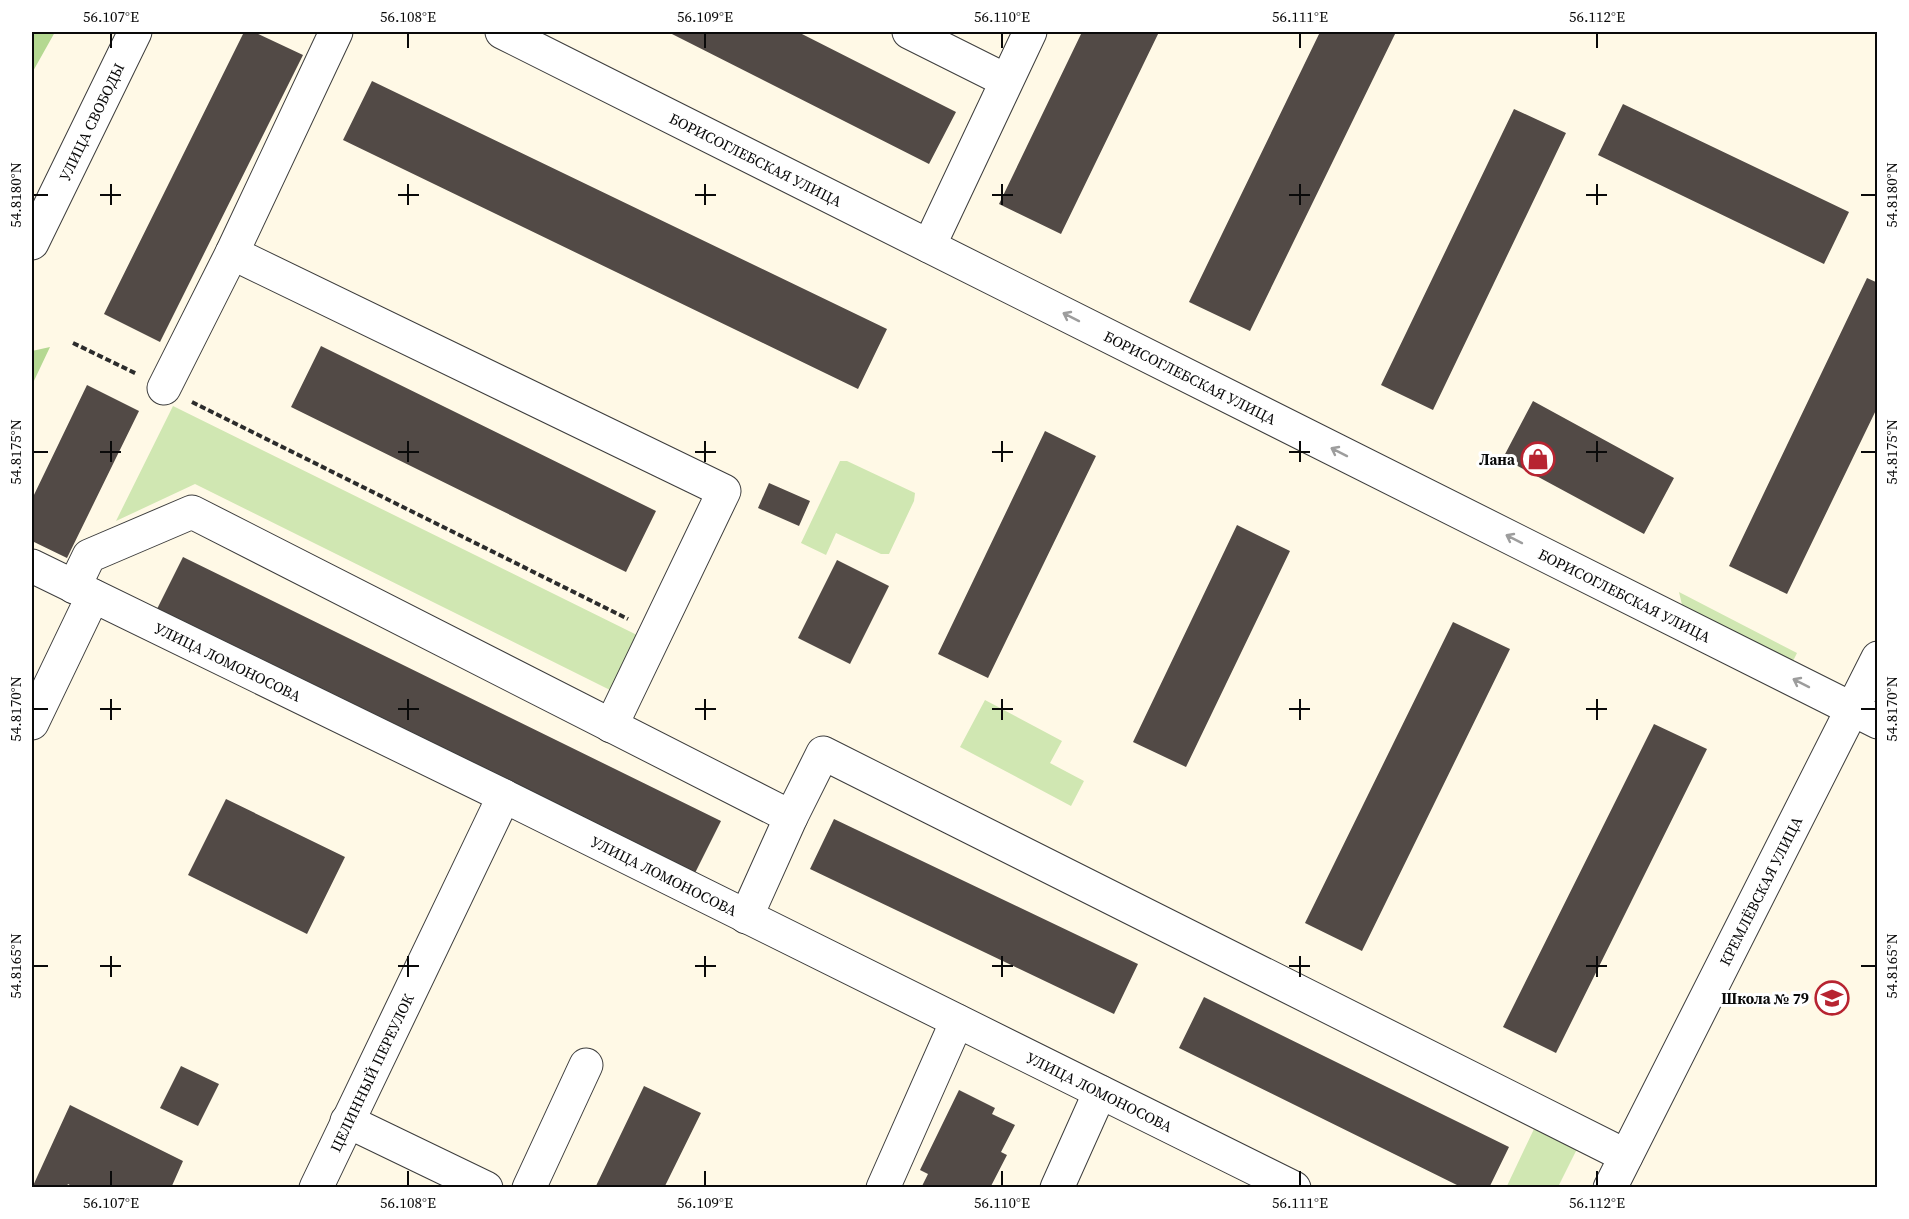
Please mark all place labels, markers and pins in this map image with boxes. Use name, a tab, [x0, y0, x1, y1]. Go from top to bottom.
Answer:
shop icon: Лана	[1520, 441, 1556, 477]
place label: Лана	[1479, 449, 1516, 470]
school or university icon: Школа № 79	[1814, 980, 1850, 1016]
place label: Школа № 79	[1721, 988, 1809, 1009]

